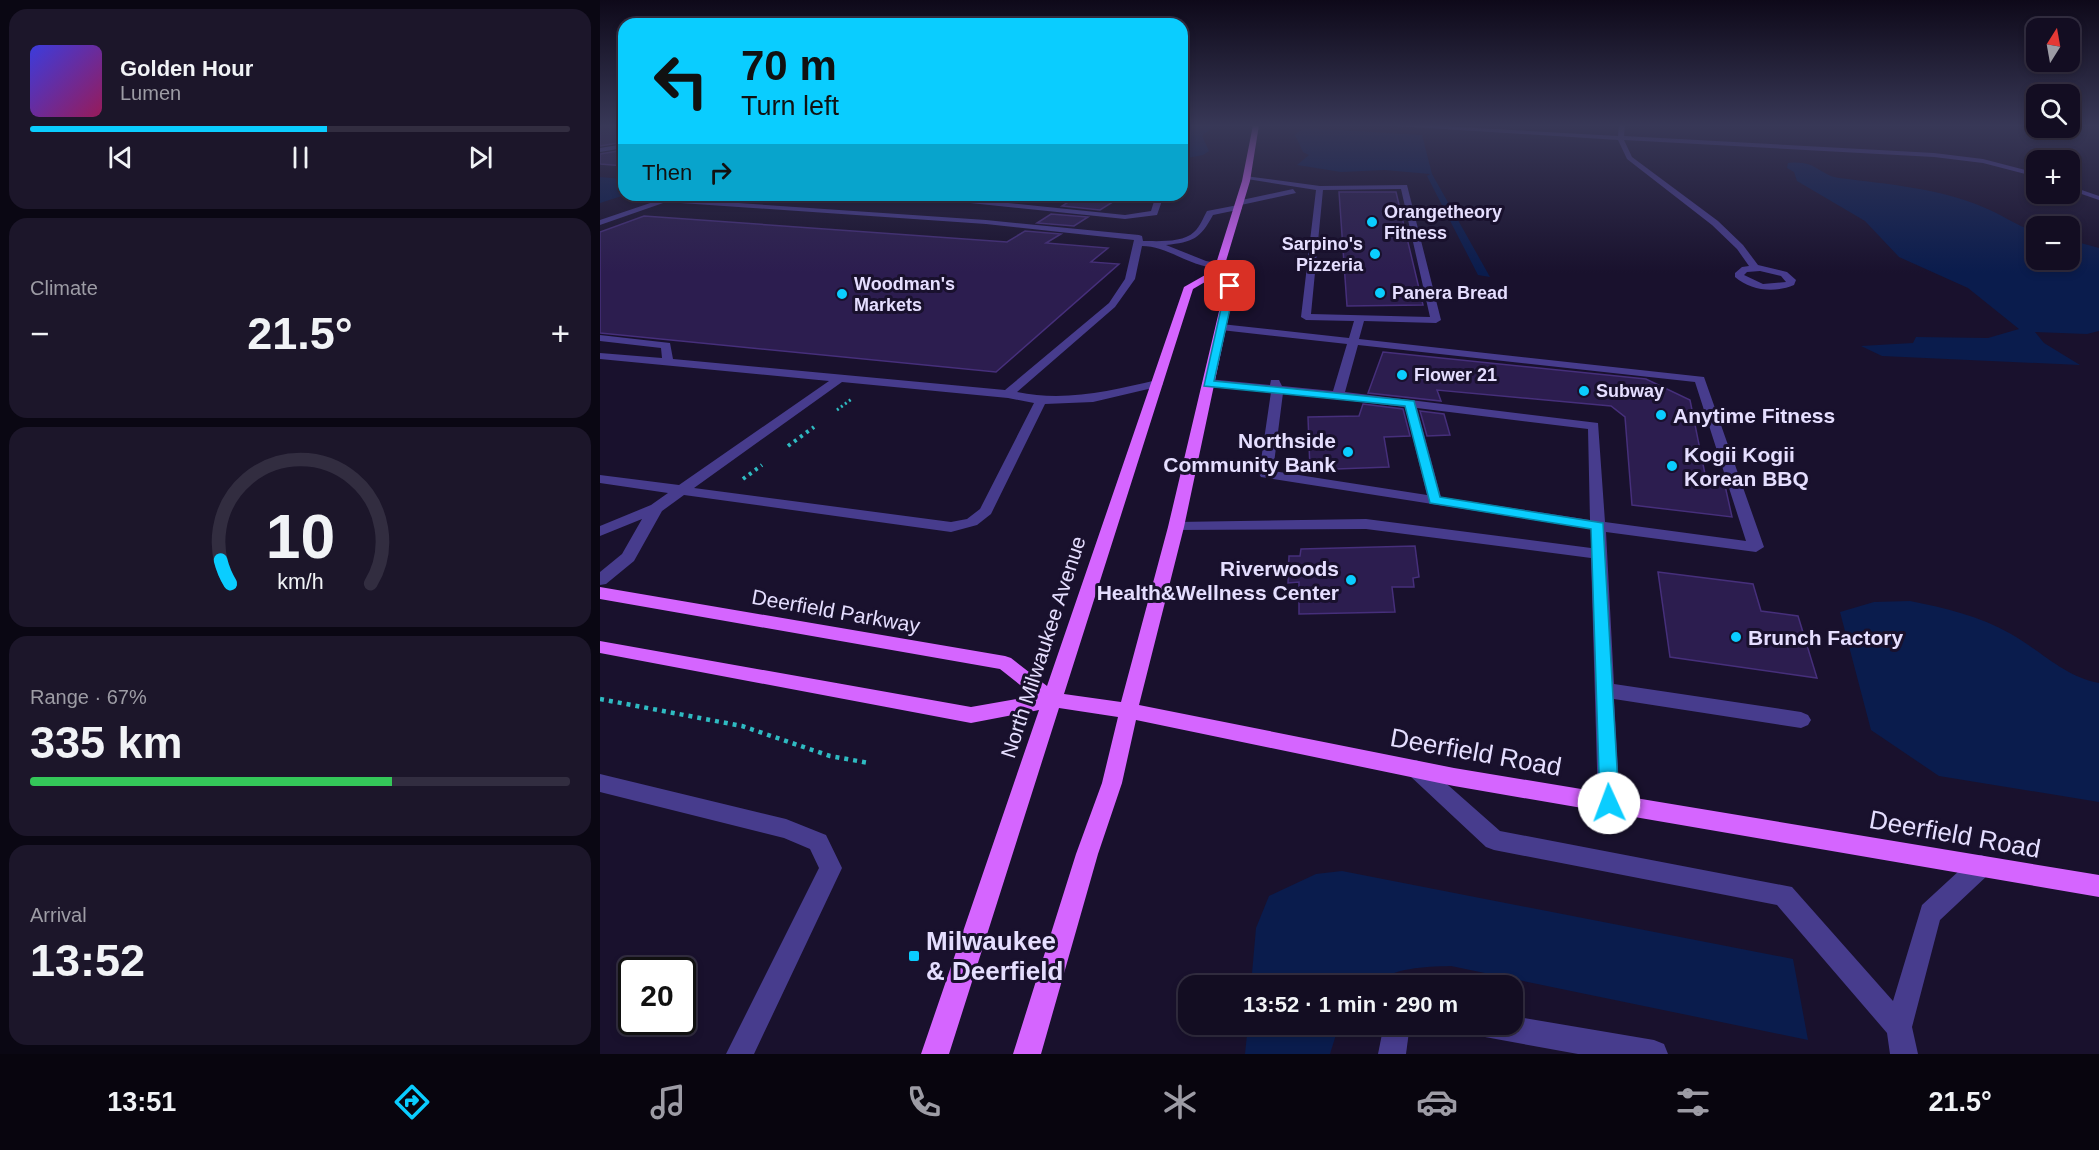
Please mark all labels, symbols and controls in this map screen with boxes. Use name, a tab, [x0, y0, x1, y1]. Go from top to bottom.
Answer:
north arrow	[2026, 18, 2080, 72]
map controls	[2026, 18, 2080, 270]
icon: left	[642, 42, 720, 120]
text: 70 m	[741, 42, 837, 89]
text: Golden Hour	[120, 56, 253, 81]
text: Lumen	[120, 82, 181, 104]
button: search	[2026, 84, 2080, 138]
text: Turn left	[741, 91, 839, 121]
icon: previous	[104, 141, 137, 174]
icon: pause	[284, 141, 317, 174]
icon: next	[464, 141, 497, 174]
button: +	[2026, 150, 2080, 204]
icon: right	[704, 156, 737, 189]
text: Then	[642, 160, 692, 185]
place label: Orangetheory Fitness	[1384, 202, 1502, 243]
marker: Orangetheory Fitness	[1365, 215, 1379, 229]
button: −	[2026, 216, 2080, 270]
place label: Sarpino's Pizzeria	[1282, 234, 1364, 275]
marker: Sarpino's Pizzeria	[1368, 247, 1382, 261]
pin	[1204, 260, 1255, 311]
icon: arrive	[1213, 269, 1246, 302]
place label: Woodman's Markets	[854, 274, 955, 315]
text: Climate	[30, 277, 98, 299]
place label: Panera Bread	[1392, 283, 1508, 303]
marker: Panera Bread	[1373, 286, 1387, 300]
marker: Woodman's Markets	[835, 287, 849, 301]
text: 21.5°	[247, 308, 353, 359]
text: −	[30, 315, 49, 352]
text: +	[551, 315, 570, 352]
place label: Flower 21	[1414, 365, 1497, 385]
marker: Flower 21	[1395, 368, 1409, 382]
place label: Subway	[1596, 381, 1664, 401]
marker: Subway	[1577, 384, 1591, 398]
place label: Anytime Fitness	[1673, 404, 1835, 427]
marker: Anytime Fitness	[1654, 408, 1668, 422]
place label: Northside Community Bank	[1163, 429, 1336, 476]
place label: Kogii Kogii Korean BBQ	[1684, 443, 1809, 490]
marker: Northside Community Bank	[1341, 445, 1355, 459]
marker: Kogii Kogii Korean BBQ	[1665, 459, 1679, 473]
text: 10	[265, 502, 335, 571]
street label: North Milwaukee Avenue	[996, 533, 1090, 761]
place label: Riverwoods Health&Wellness Center	[1097, 557, 1339, 604]
text: km/h	[277, 570, 323, 594]
marker: Riverwoods Health&Wellness Center	[1344, 573, 1358, 587]
street label: Deerfield Parkway	[750, 585, 922, 637]
place label: Brunch Factory	[1748, 626, 1904, 649]
marker: Brunch Factory	[1729, 630, 1743, 644]
text: Range · 67%	[30, 686, 147, 708]
text: 335 km	[30, 717, 183, 768]
street label: Deerfield Road	[1388, 722, 1564, 782]
position arrow	[1577, 771, 1641, 835]
street label: Deerfield Road	[1867, 804, 2043, 864]
text: Arrival	[30, 904, 87, 926]
place label: Milwaukee & Deerfield	[926, 926, 1063, 986]
text: 13:52	[30, 935, 145, 986]
marker: Milwaukee & Deerfield	[907, 949, 921, 963]
speed limit sign: 20	[618, 957, 696, 1035]
text: 13:52 · 1 min · 290 m	[1243, 992, 1458, 1017]
icon: directions	[391, 1081, 433, 1123]
icon: music	[647, 1081, 689, 1123]
icon: phone	[903, 1081, 945, 1123]
icon: climate	[1159, 1081, 1201, 1123]
icon: car	[1416, 1081, 1458, 1123]
icon: filters	[1672, 1081, 1714, 1123]
text: 13:51	[107, 1087, 176, 1117]
text: 21.5°	[1928, 1087, 1992, 1117]

